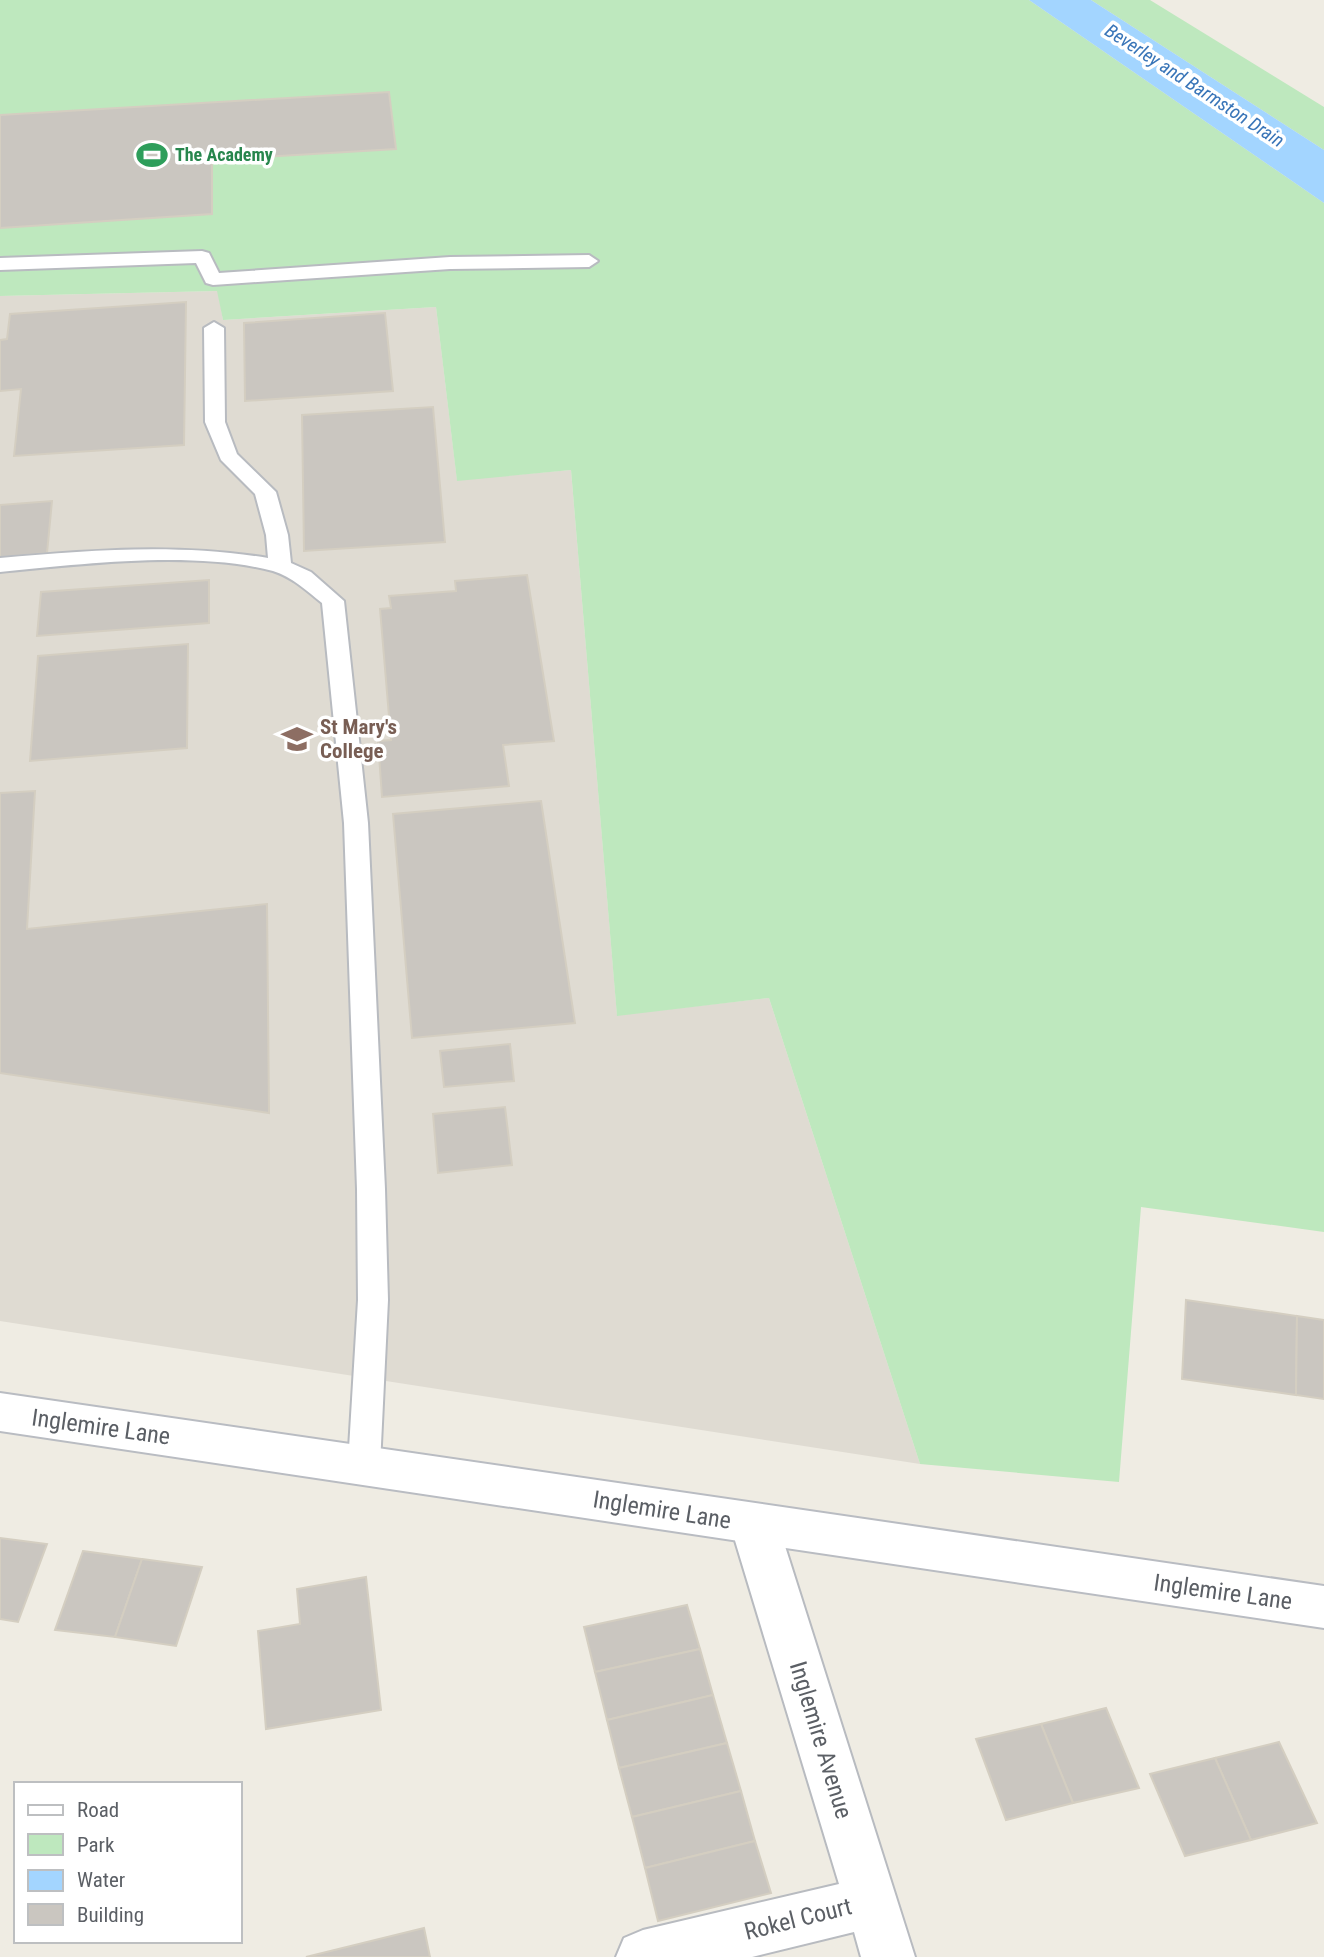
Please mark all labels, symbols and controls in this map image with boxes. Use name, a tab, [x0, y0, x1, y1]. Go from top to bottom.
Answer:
water label: Beverley and Barmston Drain	[1101, 19, 1289, 152]
sports icon: The Academy	[135, 138, 169, 172]
place label: The Academy	[175, 144, 273, 165]
place label: St Mary's College	[320, 715, 397, 763]
school or university icon: St Mary's College	[280, 722, 314, 756]
street label: Inglemire Lane	[30, 1403, 172, 1451]
street label: Inglemire Lane	[591, 1485, 733, 1535]
street label: Inglemire Lane	[1152, 1568, 1294, 1616]
street label: Inglemire Avenue	[784, 1658, 858, 1822]
legend	[14, 1782, 242, 1943]
text: Road	[77, 1798, 119, 1822]
text: Park	[77, 1833, 115, 1857]
text: Water	[77, 1868, 125, 1892]
street label: Rokel Court	[741, 1892, 855, 1946]
text: Building	[77, 1903, 144, 1927]

